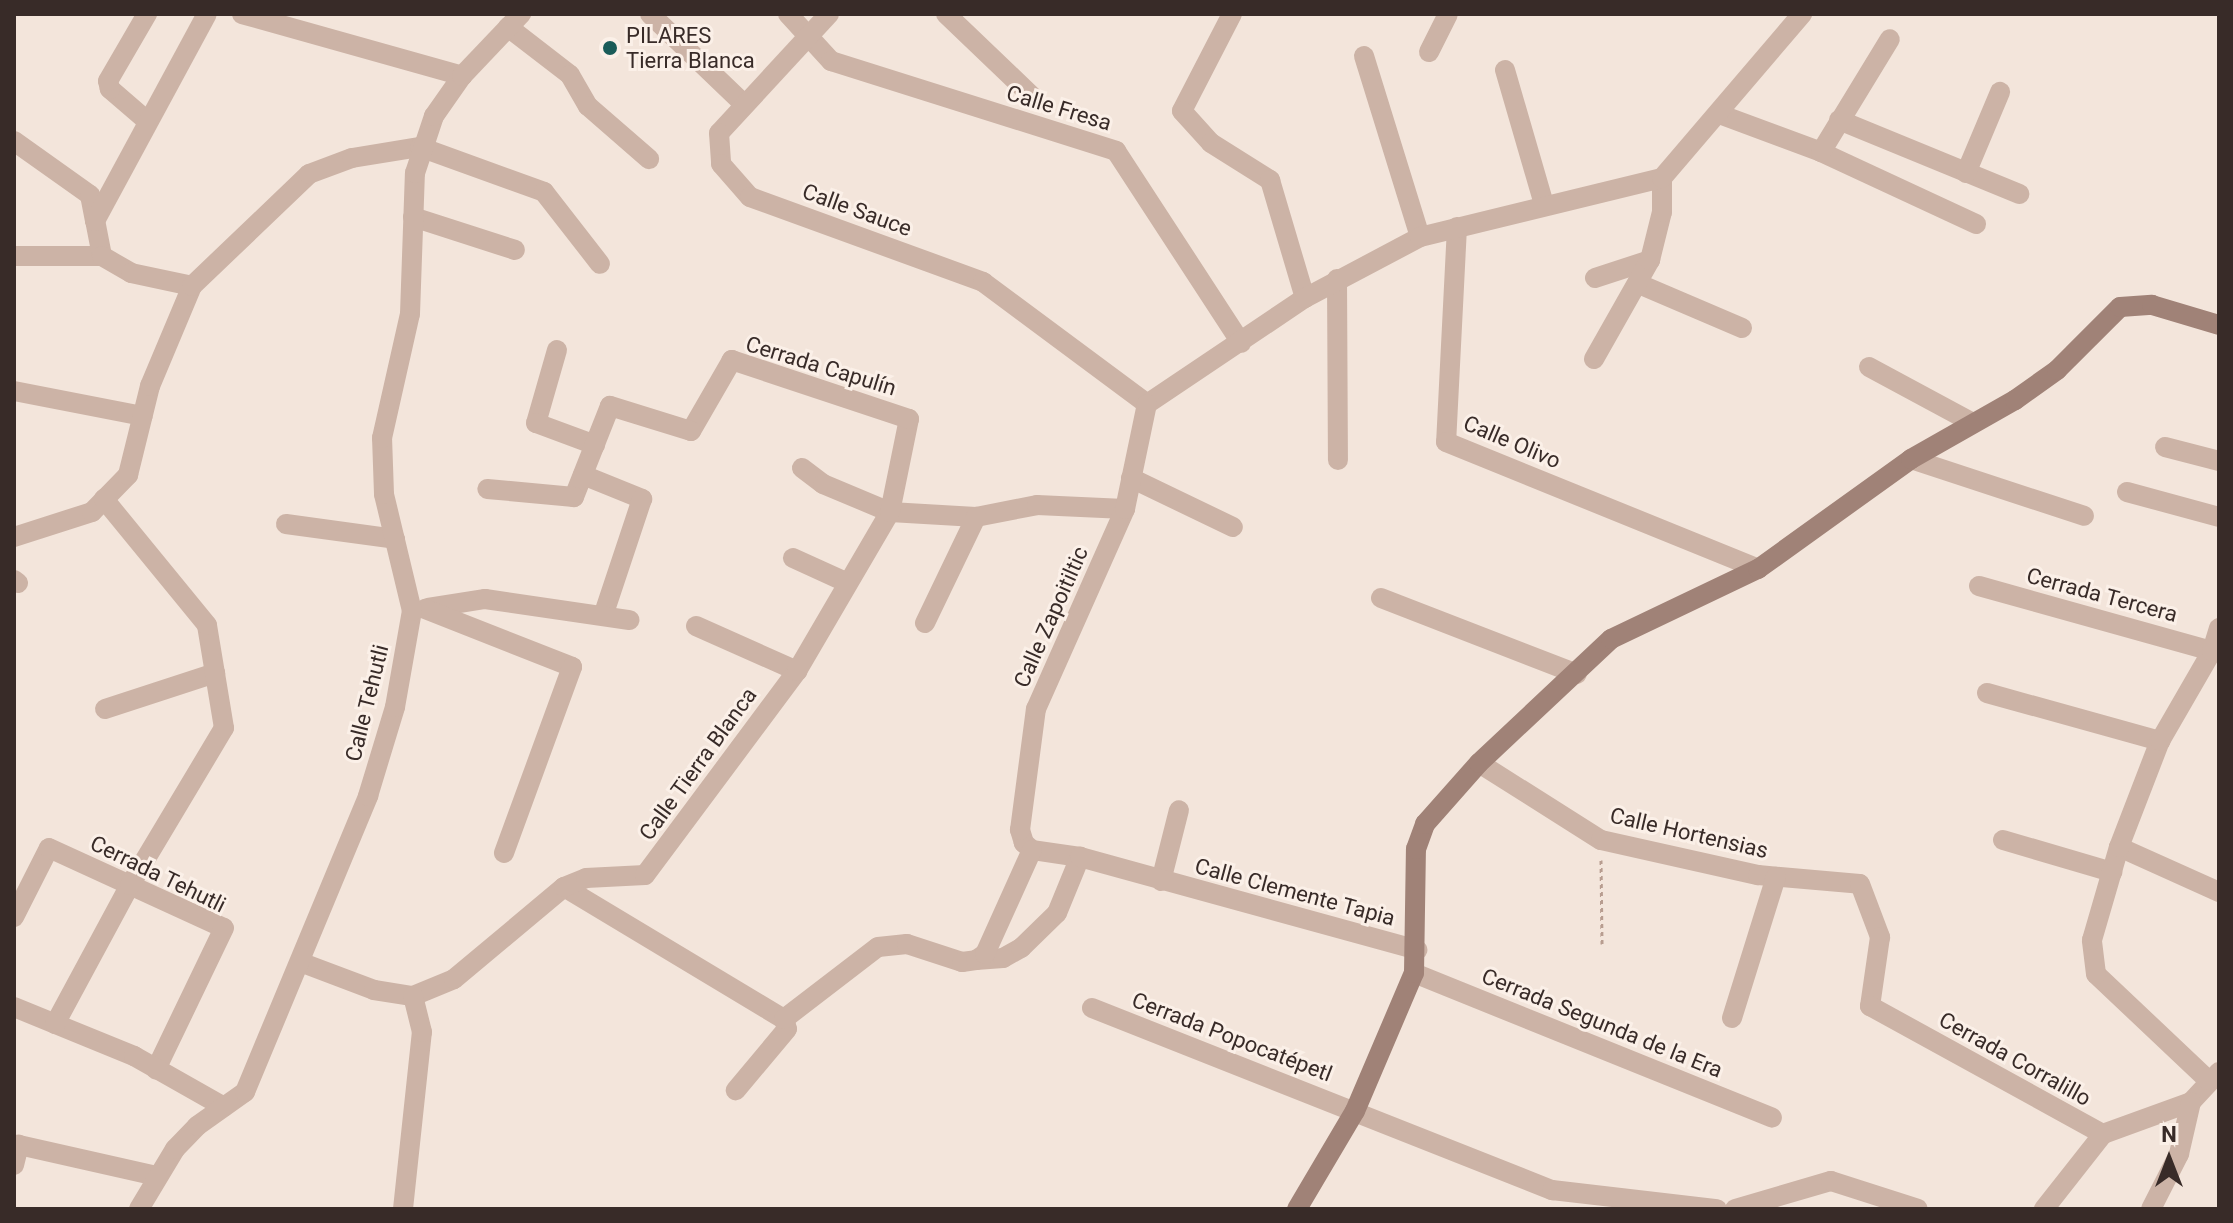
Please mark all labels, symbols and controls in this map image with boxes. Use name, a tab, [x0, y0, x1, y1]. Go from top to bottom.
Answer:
place label: PILARES Tierra Blanca	[626, 22, 755, 74]
marker: PILARES Tierra Blanca	[601, 39, 619, 57]
street label: Calle Fresa	[1003, 80, 1115, 136]
street label: Calle Sauce	[799, 178, 915, 242]
street label: Cerrada Capulín	[743, 331, 899, 401]
street label: Calle Olivo	[1459, 410, 1565, 474]
street label: Calle Zapoitiltic	[1008, 542, 1094, 692]
street label: Cerrada Tercera	[2024, 562, 2180, 628]
street label: Calle Tehutli	[340, 642, 394, 764]
street label: Calle Tierra Blanca	[634, 682, 762, 846]
street label: Calle Hortensias	[1607, 802, 1771, 864]
street label: Cerrada Tehutli	[86, 830, 230, 918]
street label: Calle Clemente Tapia	[1192, 853, 1398, 931]
street label: Cerrada Segunda de la Era	[1478, 963, 1726, 1083]
street label: Cerrada Popocatépetl	[1128, 987, 1336, 1087]
street label: Cerrada Corralillo	[1934, 1006, 2096, 1112]
north arrow	[2129, 1119, 2209, 1199]
text: N	[2161, 1122, 2177, 1147]

